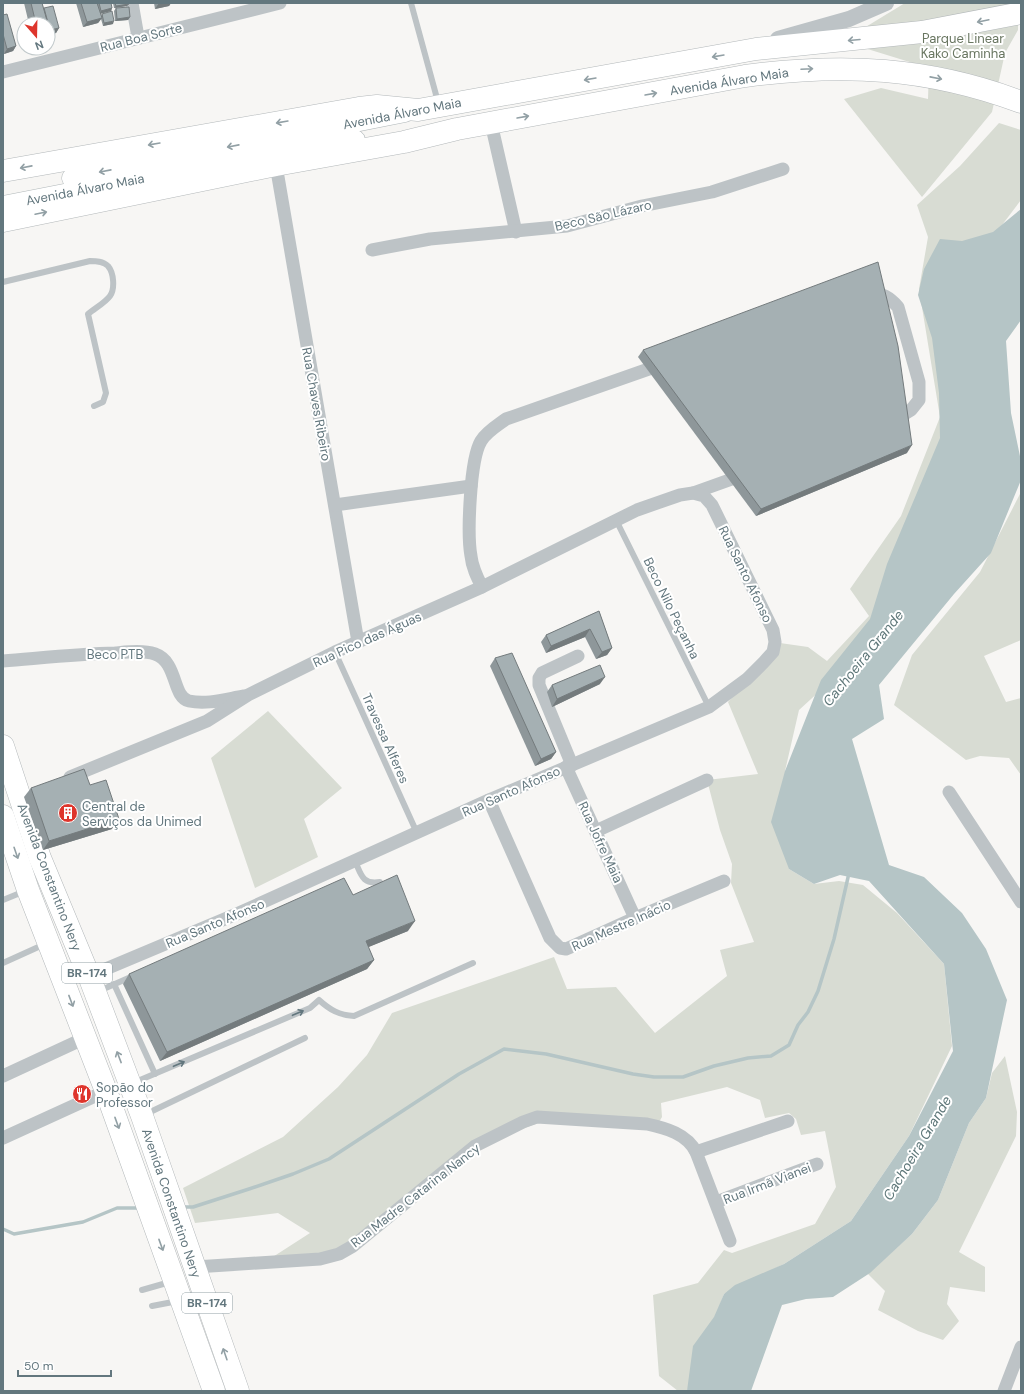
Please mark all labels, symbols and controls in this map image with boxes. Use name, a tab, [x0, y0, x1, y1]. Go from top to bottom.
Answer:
north arrow	[16, 16, 56, 56]
one-way arrow	[977, 17, 990, 25]
street label: Rua Boa Sorte	[98, 19, 184, 56]
park label: Parque Linear Kako Caminha	[921, 30, 1005, 62]
one-way arrow	[848, 36, 861, 44]
text: N	[33, 37, 46, 53]
one-way arrow	[712, 52, 725, 60]
street label: Avenida Álvaro Maia	[668, 63, 790, 99]
one-way arrow	[800, 66, 813, 73]
one-way arrow	[929, 74, 942, 82]
one-way arrow	[584, 75, 597, 83]
one-way arrow	[644, 89, 657, 97]
street label: Avenida Álvaro Maia	[341, 93, 463, 133]
one-way arrow	[516, 113, 529, 121]
one-way arrow	[276, 118, 289, 126]
one-way arrow	[148, 140, 161, 148]
one-way arrow	[227, 142, 240, 150]
one-way arrow	[20, 163, 33, 171]
one-way arrow	[99, 167, 112, 175]
street label: Avenida Álvaro Maia	[24, 169, 146, 209]
street label: Beco São Lázaro	[553, 196, 653, 235]
one-way arrow	[34, 208, 47, 216]
street label: Rua Chaves Ribeiro	[298, 346, 335, 462]
street label: Rua Santo Afonso	[715, 523, 777, 626]
street label: Beco Nilo Peçanha	[640, 555, 704, 662]
water label: Cachoeira Grande	[819, 606, 907, 710]
street label: Rua Pico das Águas	[310, 607, 424, 671]
street label: Beco PTB	[87, 646, 143, 663]
street label: Travessa Alferes	[358, 690, 413, 786]
street label: Rua Santo Afonso	[459, 762, 563, 821]
place label: Central de Serviços da Unimed	[82, 798, 202, 830]
street label: Rua Jofre Maia	[574, 799, 627, 886]
street label: Avenida Constantino Nery	[14, 801, 86, 953]
building icon: Central de Serviços da Unimed	[57, 802, 79, 824]
one-way arrow	[12, 847, 20, 859]
street label: Rua Santo Afonso	[163, 895, 267, 952]
street label: Rua Mestre Inácio	[569, 896, 674, 955]
road number: BR-174	[62, 963, 112, 983]
one-way arrow	[67, 995, 75, 1007]
one-way arrow	[292, 1009, 304, 1016]
one-way arrow	[115, 1052, 123, 1064]
one-way arrow	[172, 1060, 184, 1067]
place label: Sopão do Professor	[96, 1079, 154, 1111]
restaurant icon: Sopão do Professor	[71, 1083, 93, 1105]
water label: Cachoeira Grande	[879, 1092, 955, 1204]
one-way arrow	[114, 1116, 121, 1129]
street label: Avenida Constantino Nery	[138, 1126, 205, 1280]
street label: Rua Madre Catarina Nancy	[347, 1140, 483, 1251]
street label: Rua Irmã Vianei	[721, 1159, 813, 1208]
one-way arrow	[157, 1239, 165, 1251]
road number: BR-174	[182, 1293, 232, 1313]
one-way arrow	[221, 1349, 229, 1361]
scale bar	[18, 1352, 111, 1378]
text: 50 m	[24, 1358, 53, 1374]

